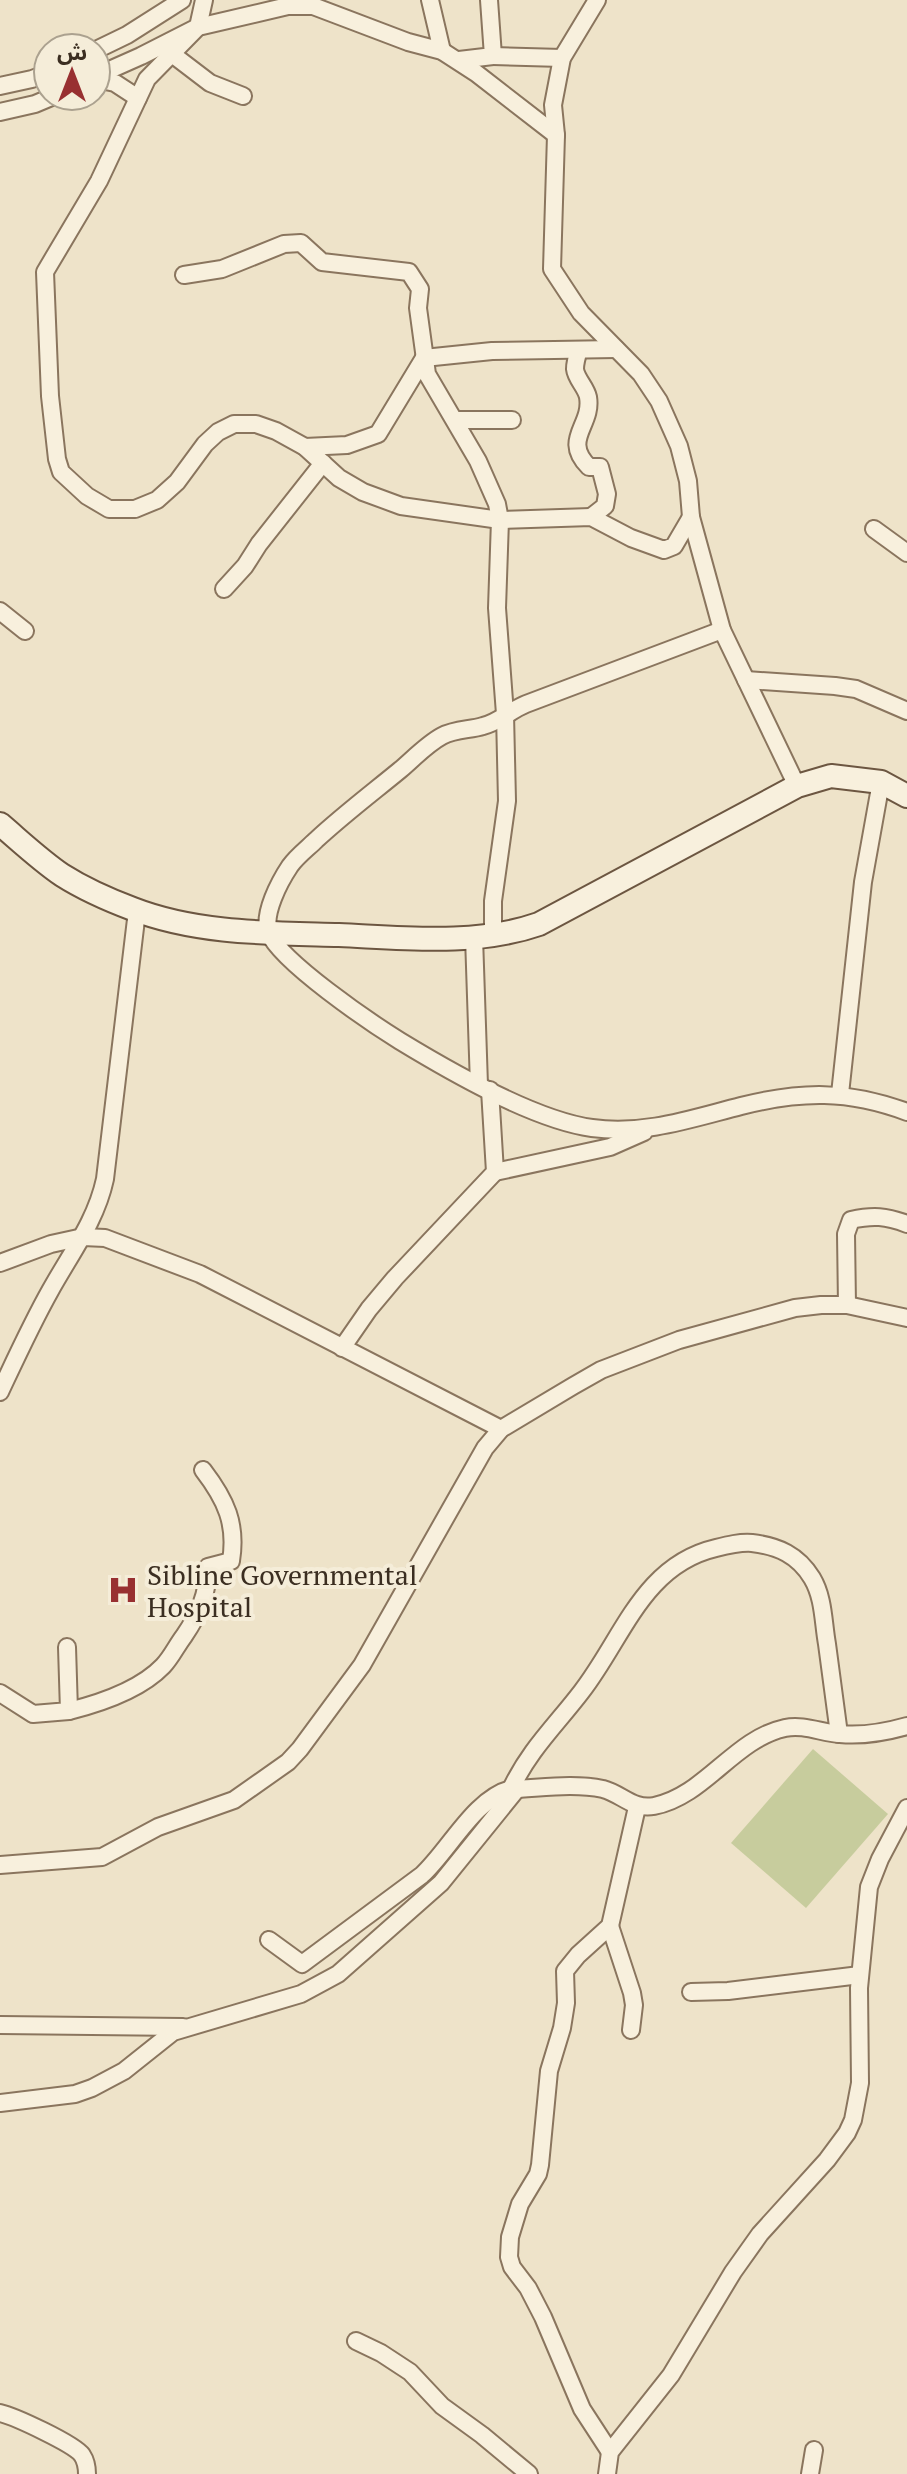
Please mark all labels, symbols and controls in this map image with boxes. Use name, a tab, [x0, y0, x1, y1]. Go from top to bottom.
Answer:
north arrow	[32, 32, 112, 112]
text: ش	[57, 37, 87, 66]
place label: Sibline Governmental Hospital	[147, 1556, 417, 1625]
hospital icon: Sibline Governmental Hospital	[106, 1573, 140, 1607]

